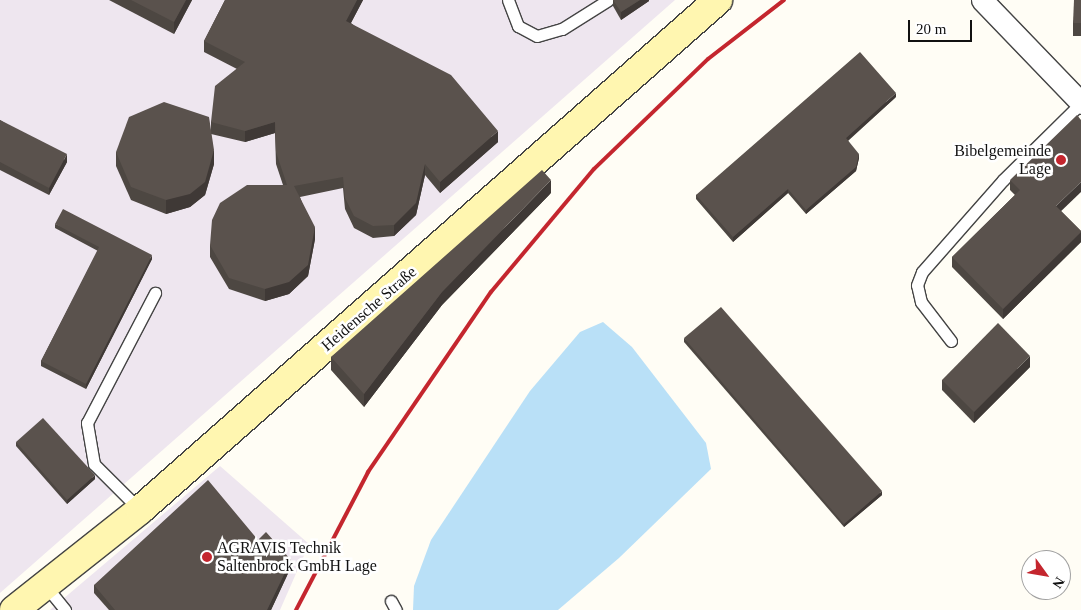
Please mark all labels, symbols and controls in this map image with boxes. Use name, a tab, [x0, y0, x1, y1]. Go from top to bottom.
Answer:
scale bar	[911, 10, 975, 42]
text: 20 m	[916, 21, 946, 37]
place label: Bibelgemeinde Lage	[954, 141, 1051, 179]
marker: Bibelgemeinde Lage	[1055, 154, 1067, 166]
street label: Heidensche Straße	[318, 263, 420, 355]
place label: AGRAVIS Technik Saltenbrock GmbH Lage	[217, 538, 377, 576]
north arrow	[1021, 550, 1071, 600]
marker: AGRAVIS Technik Saltenbrock GmbH Lage	[201, 551, 213, 563]
text: N	[1049, 574, 1067, 591]

